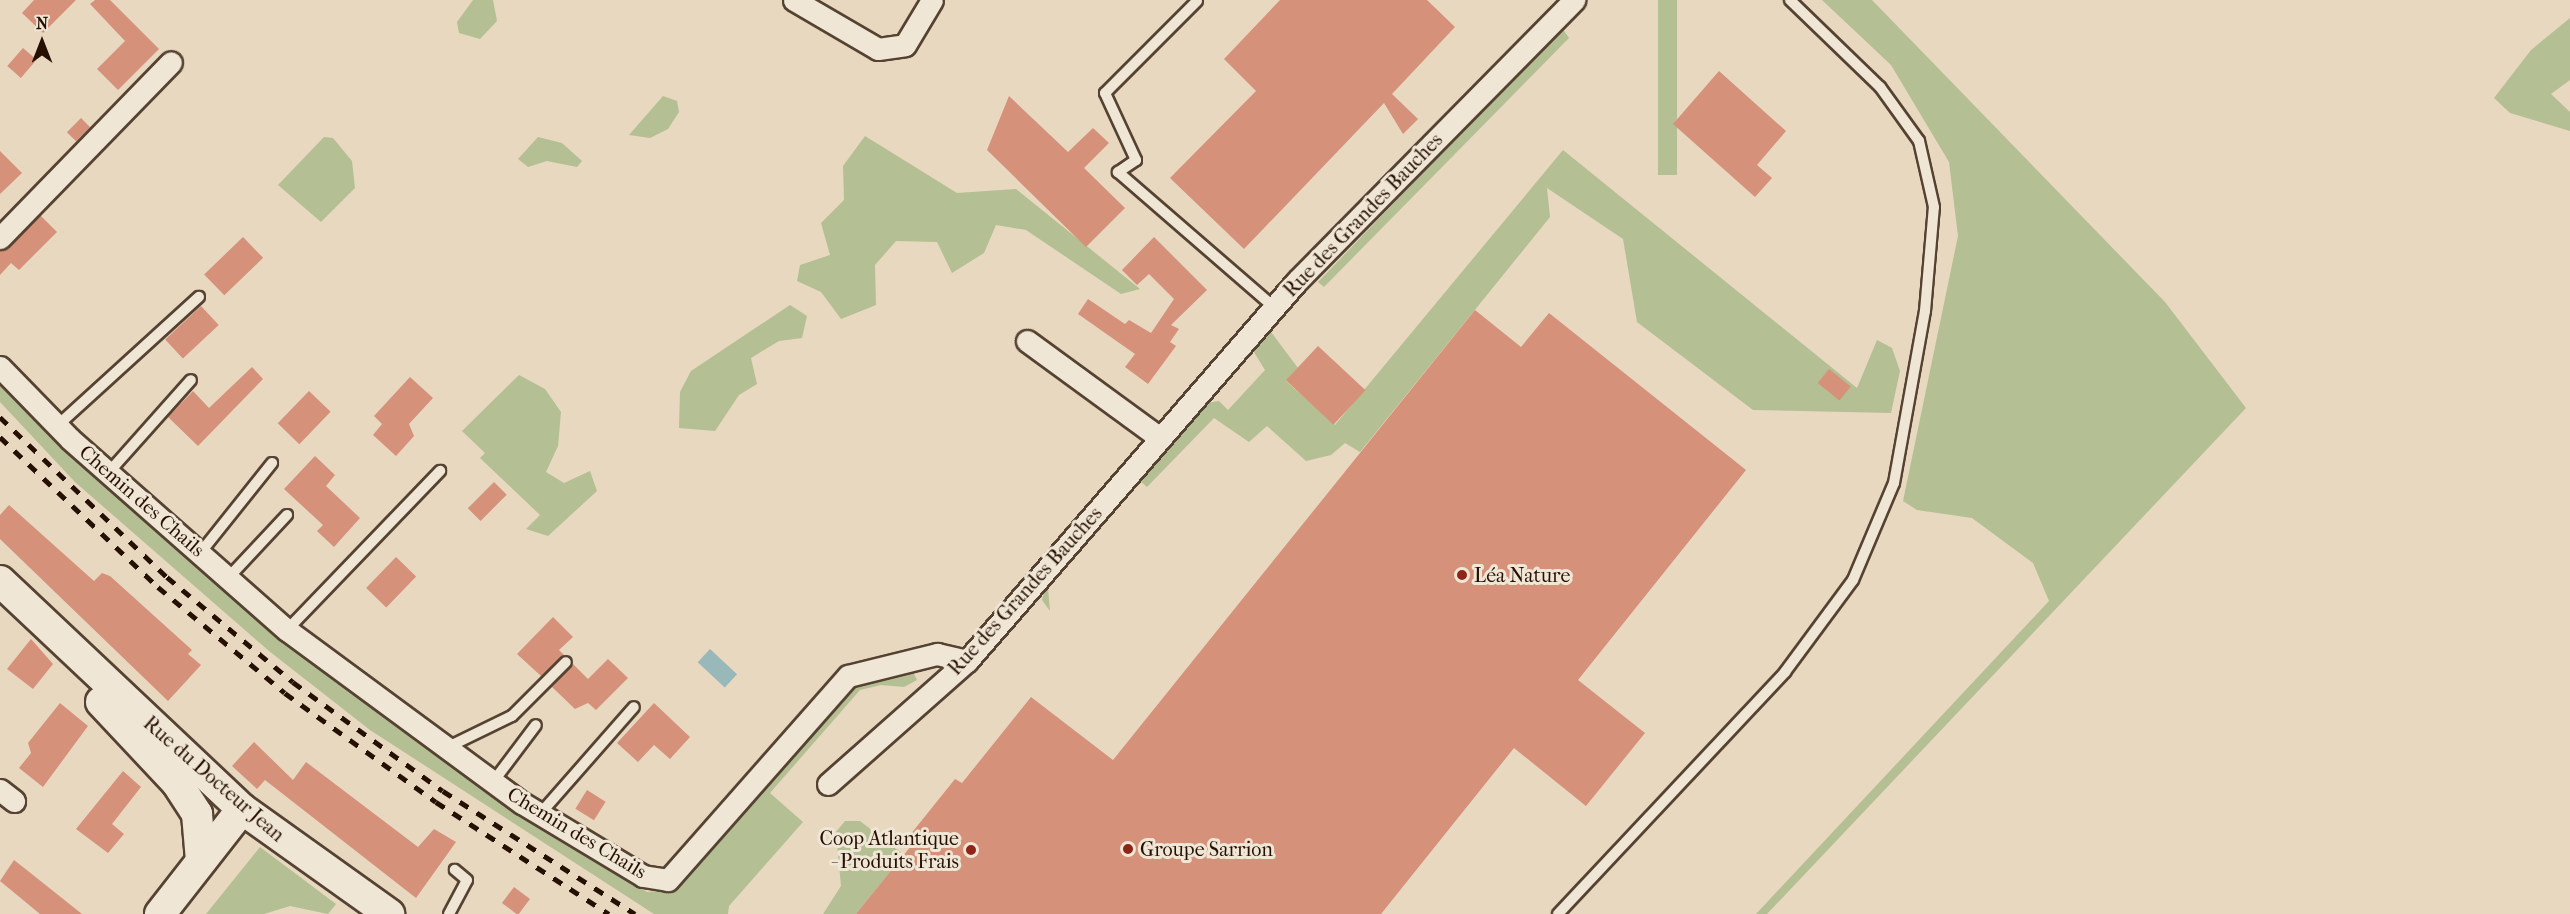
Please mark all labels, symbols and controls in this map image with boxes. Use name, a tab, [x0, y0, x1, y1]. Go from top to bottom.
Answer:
north arrow	[12, 12, 72, 72]
text: N	[36, 14, 48, 33]
street label: Rue des Grandes Bauches	[1278, 128, 1448, 302]
street label: Chemin des Chails	[74, 440, 210, 562]
street label: Rue des Grandes Bauches	[943, 502, 1107, 680]
place label: Léa Nature	[1474, 563, 1570, 587]
marker: Léa Nature	[1455, 568, 1469, 582]
street label: Rue du Docteur Jean	[139, 711, 289, 847]
street label: Chemin des Chails	[503, 782, 651, 884]
place label: Coop Atlantique - Produits Frais	[820, 826, 959, 873]
place label: Groupe Sarrion	[1140, 837, 1273, 861]
marker: Groupe Sarrion	[1121, 842, 1135, 856]
marker: Coop Atlantique - Produits Frais	[964, 843, 978, 857]

